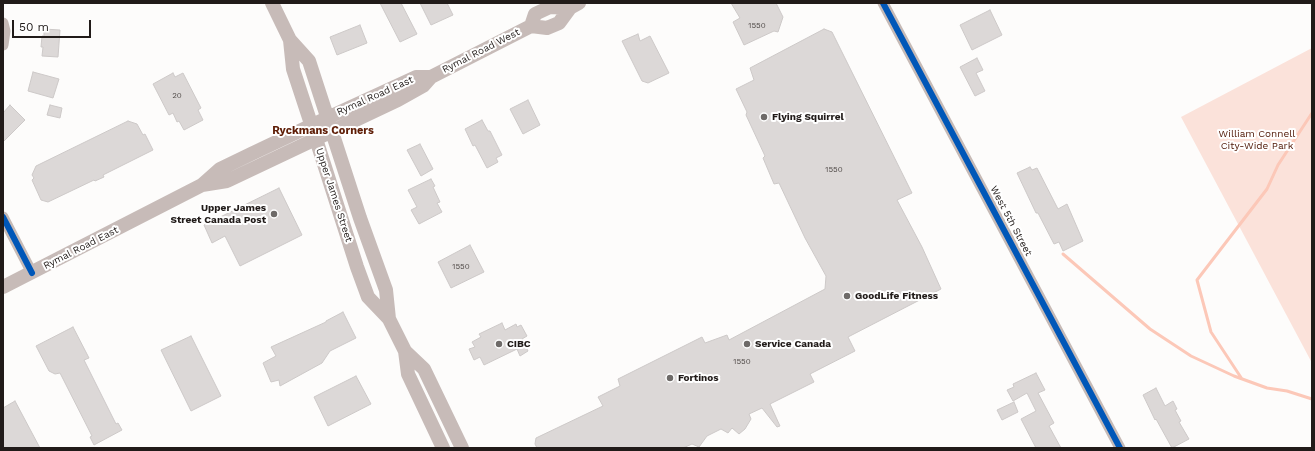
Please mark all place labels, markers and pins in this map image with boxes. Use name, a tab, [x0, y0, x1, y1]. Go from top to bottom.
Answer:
place label: Flying Squirrel	[772, 111, 844, 123]
marker: Flying Squirrel	[759, 112, 769, 122]
place label: Upper James Street Canada Post	[171, 202, 266, 226]
marker: Upper James Street Canada Post	[269, 209, 279, 219]
place label: GoodLife Fitness	[855, 290, 938, 302]
marker: GoodLife Fitness	[842, 291, 852, 301]
place label: CIBC	[507, 338, 531, 350]
place label: Service Canada	[755, 338, 831, 350]
marker: CIBC	[494, 339, 504, 349]
marker: Service Canada	[742, 339, 752, 349]
place label: Fortinos	[678, 372, 719, 384]
marker: Fortinos	[665, 373, 675, 383]

